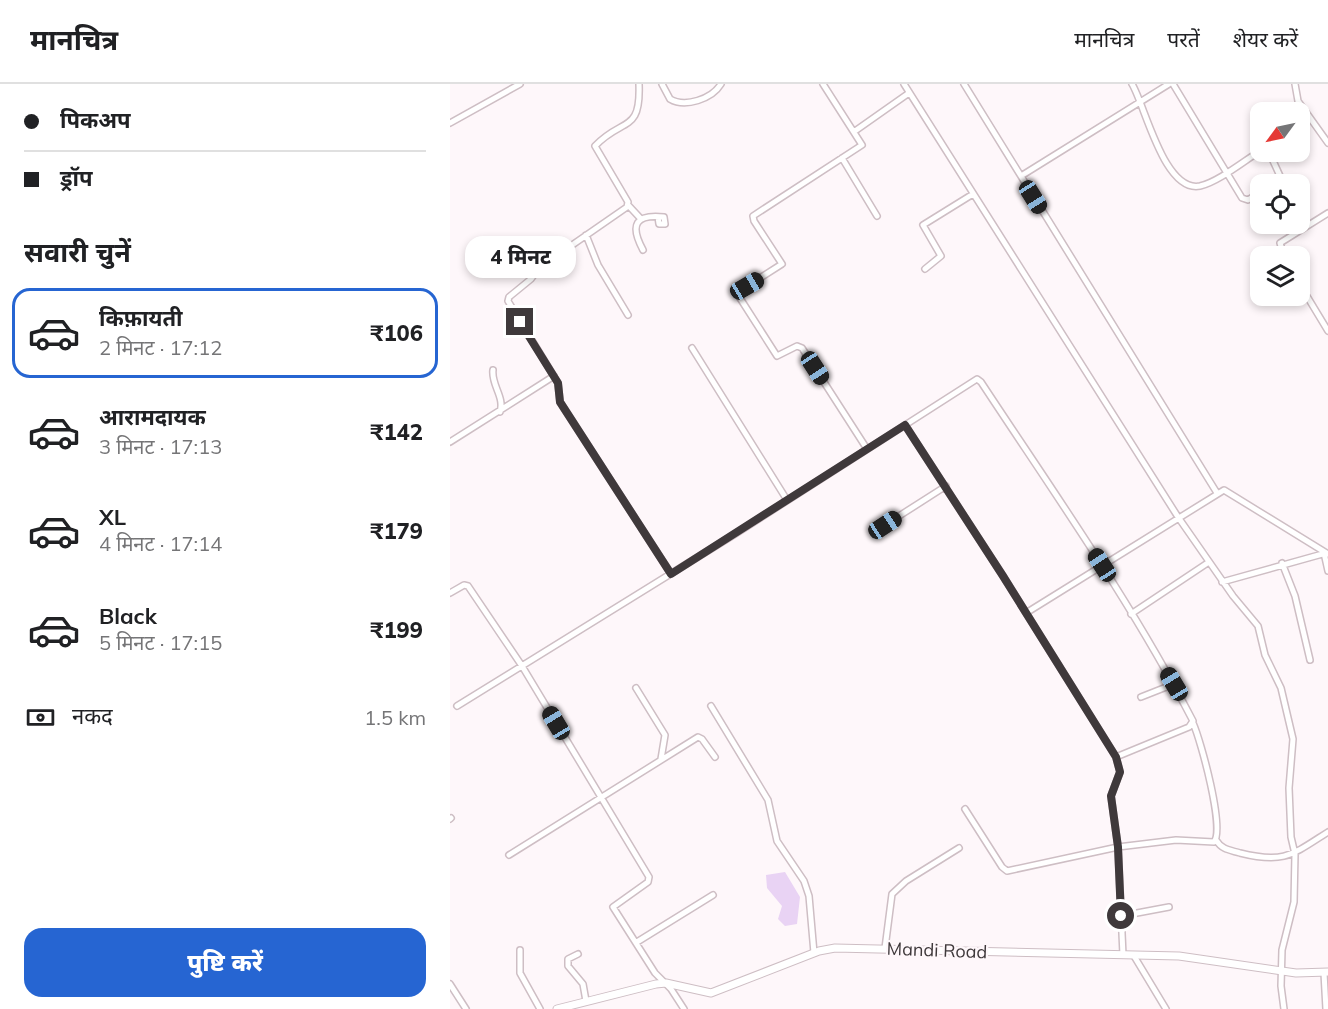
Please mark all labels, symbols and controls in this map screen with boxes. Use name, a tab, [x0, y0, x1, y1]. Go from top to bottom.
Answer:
text: मानचित्र	[30, 22, 118, 57]
text: मानचित्र	[1074, 26, 1134, 52]
text: परतें	[1167, 26, 1200, 52]
text: शेयर करें	[1233, 26, 1298, 52]
north arrow	[1250, 102, 1310, 162]
map controls	[1250, 102, 1310, 306]
text: पिकअप	[60, 106, 131, 134]
text: ड्रॉप	[60, 164, 93, 192]
button: locate	[1250, 174, 1310, 234]
car	[1016, 177, 1050, 217]
text: सवारी चुनें	[24, 235, 131, 269]
callout: 4 मिनट	[464, 235, 575, 277]
text: 4 मिनट	[490, 244, 551, 269]
button: layers	[1250, 246, 1310, 306]
car	[727, 269, 767, 303]
text: किफ़ायती	[99, 304, 183, 332]
icon: car	[27, 306, 81, 360]
route end	[506, 308, 533, 335]
text: ₹106	[370, 319, 423, 347]
text: 2 मिनट · 17:12	[99, 335, 222, 360]
car	[798, 348, 832, 388]
text: आरामदायक	[99, 403, 206, 431]
icon: car	[27, 405, 81, 459]
text: ₹142	[370, 418, 423, 446]
text: 3 मिनट · 17:13	[99, 434, 222, 459]
text: XL	[99, 503, 126, 531]
icon: car	[27, 504, 81, 558]
car	[865, 508, 905, 542]
text: ₹179	[370, 517, 423, 545]
text: 4 मिनट · 17:14	[99, 531, 222, 556]
car	[1085, 545, 1119, 585]
text: Black	[99, 602, 157, 630]
icon: car	[27, 603, 81, 657]
text: ₹199	[370, 616, 423, 644]
text: 5 मिनट · 17:15	[99, 630, 222, 655]
car	[1157, 664, 1191, 704]
icon: cash	[24, 701, 57, 734]
text: नकद	[72, 702, 113, 730]
car	[539, 703, 573, 743]
text: 1.5 km	[364, 705, 426, 730]
route start	[1107, 902, 1134, 929]
button: पुष्टि करें	[24, 928, 426, 997]
street label: Mandi Road	[886, 937, 988, 963]

